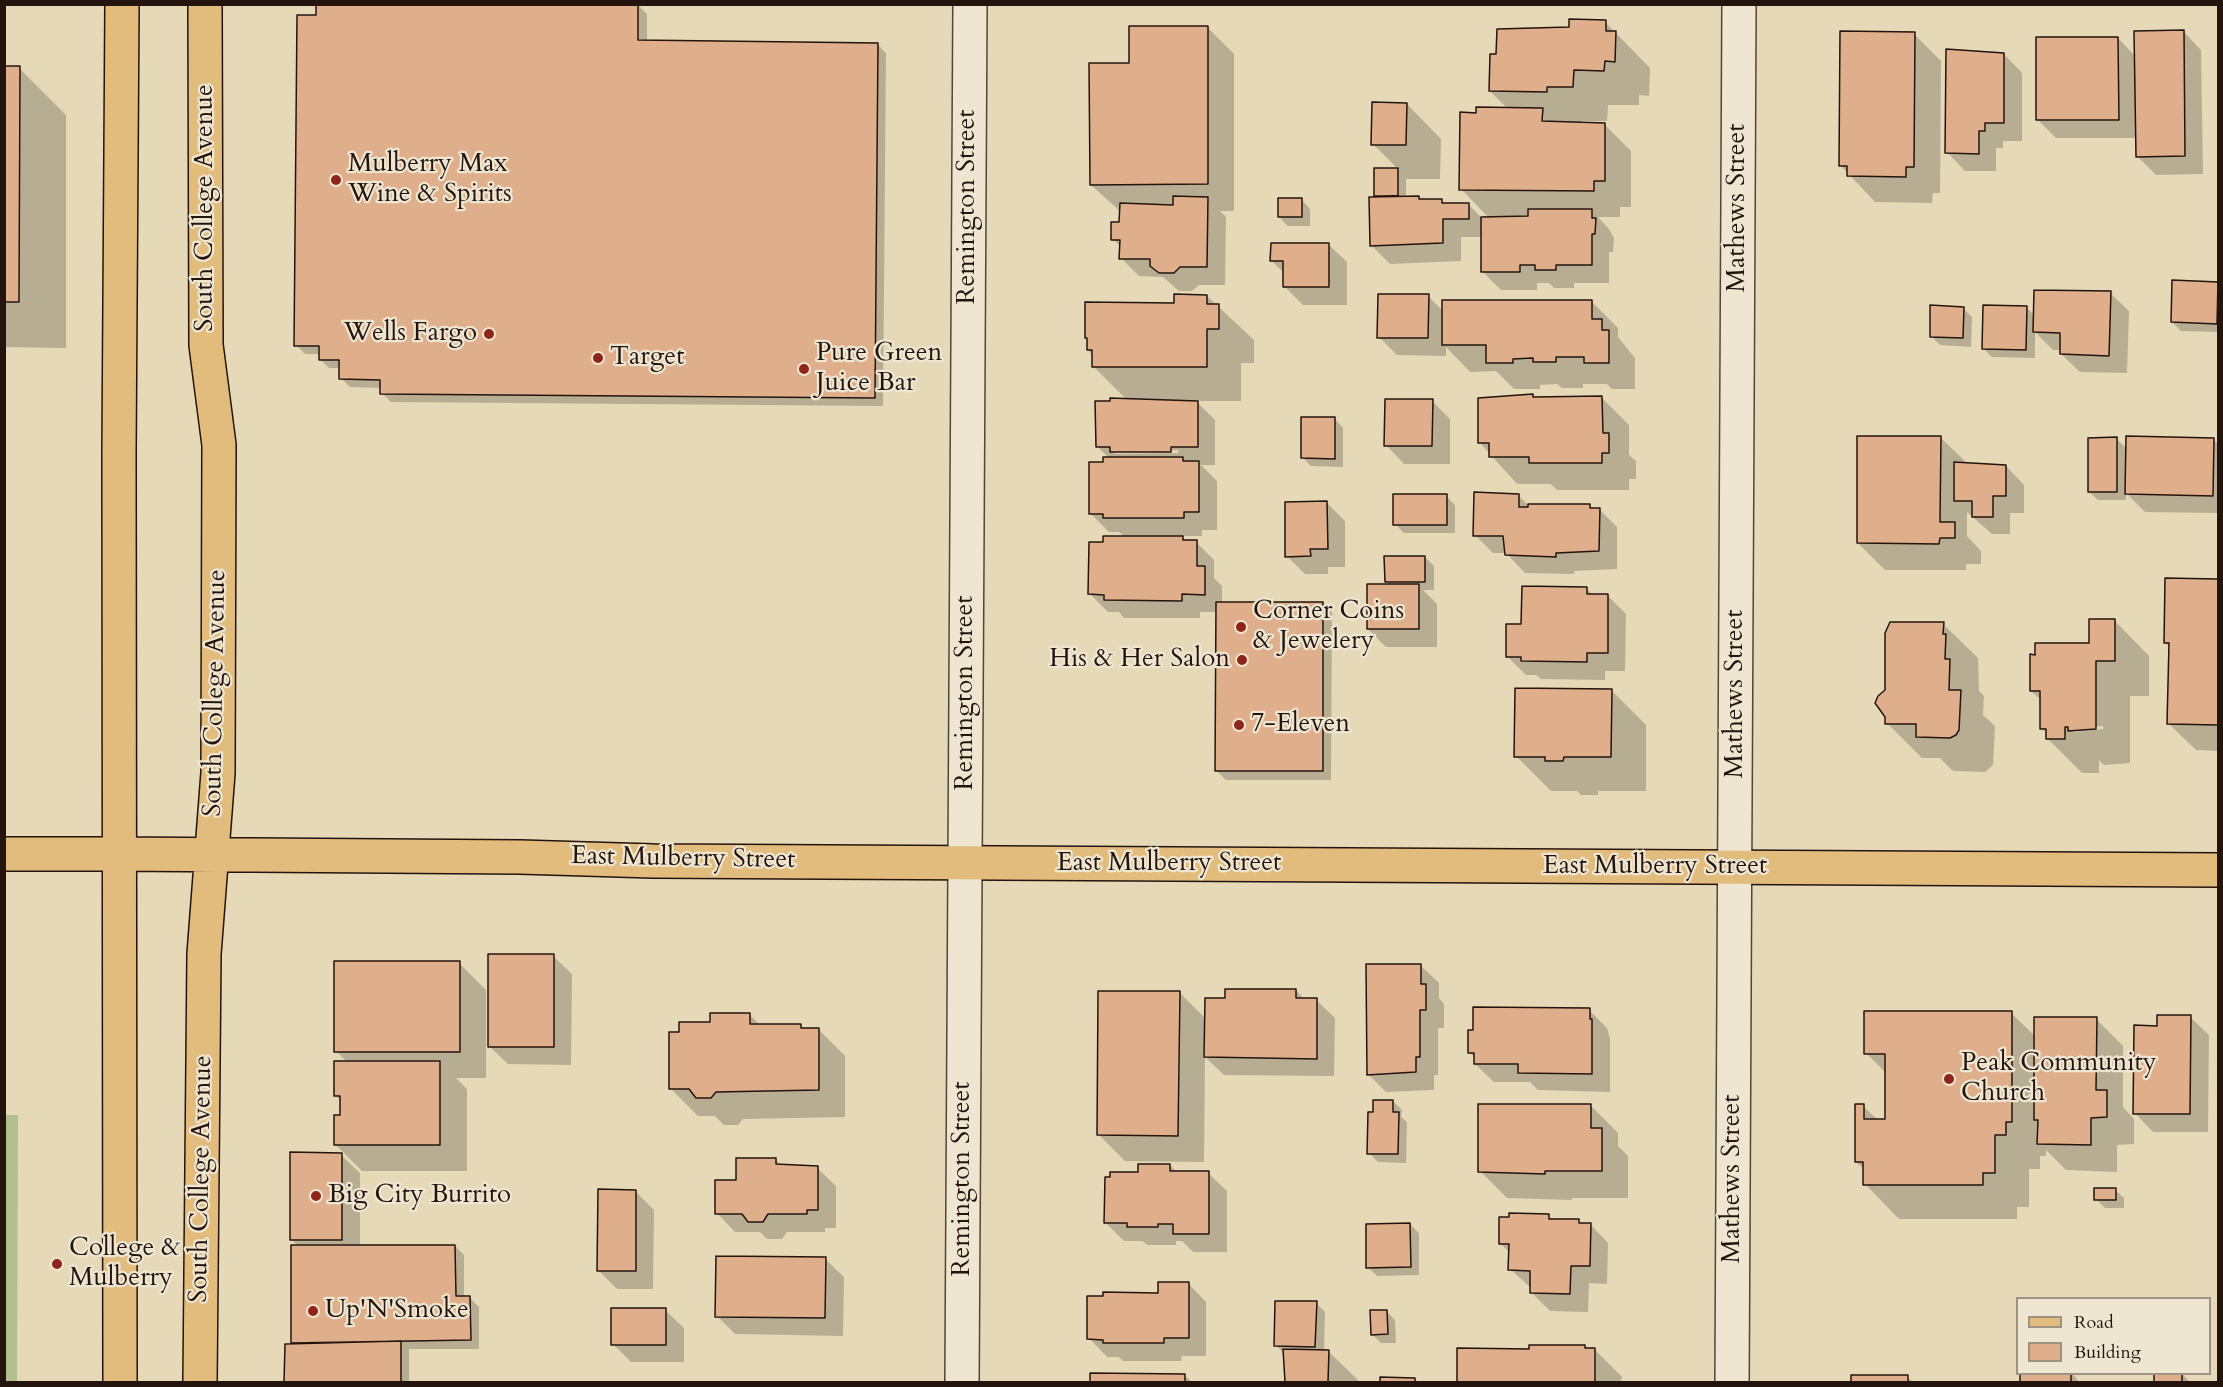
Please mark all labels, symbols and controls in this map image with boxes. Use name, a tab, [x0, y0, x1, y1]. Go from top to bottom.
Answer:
street label: South College Avenue	[190, 84, 222, 332]
street label: Remington Street	[952, 109, 984, 305]
street label: Mathews Street	[1722, 123, 1754, 293]
place label: Mulberry Max Wine & Spirits	[348, 149, 512, 210]
marker: Mulberry Max Wine & Spirits	[329, 173, 343, 187]
place label: Wells Fargo	[343, 318, 477, 350]
marker: Wells Fargo	[482, 327, 496, 341]
place label: Pure Green Juice Bar	[816, 338, 942, 400]
place label: Target	[610, 342, 684, 374]
marker: Target	[591, 351, 605, 365]
marker: Pure Green Juice Bar	[797, 362, 811, 376]
street label: South College Avenue	[198, 569, 234, 817]
street label: Remington Street	[950, 595, 982, 791]
place label: Corner Coins & Jewelery	[1253, 596, 1404, 658]
street label: Mathews Street	[1720, 609, 1752, 779]
marker: Corner Coins & Jewelery	[1234, 620, 1248, 634]
place label: His & Her Salon	[1049, 644, 1230, 676]
marker: His & Her Salon	[1235, 653, 1249, 667]
place label: 7-Eleven	[1251, 709, 1350, 741]
marker: 7-Eleven	[1232, 718, 1246, 732]
street label: East Mulberry Street	[570, 841, 796, 877]
street label: East Mulberry Street	[1057, 848, 1281, 880]
street label: East Mulberry Street	[1543, 851, 1767, 883]
place label: Peak Community Church	[1961, 1048, 2157, 1110]
street label: South College Avenue	[184, 1055, 220, 1303]
marker: Peak Community Church	[1942, 1072, 1956, 1086]
street label: Remington Street	[947, 1081, 979, 1277]
street label: Mathews Street	[1717, 1094, 1749, 1264]
place label: Big City Burrito	[328, 1180, 511, 1212]
marker: Big City Burrito	[309, 1189, 323, 1203]
place label: College & Mulberry	[69, 1233, 181, 1294]
marker: College & Mulberry	[50, 1257, 64, 1271]
place label: Up'N'Smoke	[325, 1295, 469, 1327]
legend	[2016, 1297, 2211, 1375]
marker: Up'N'Smoke	[306, 1304, 320, 1318]
text: Road	[2074, 1310, 2114, 1335]
text: Building	[2074, 1340, 2141, 1365]

